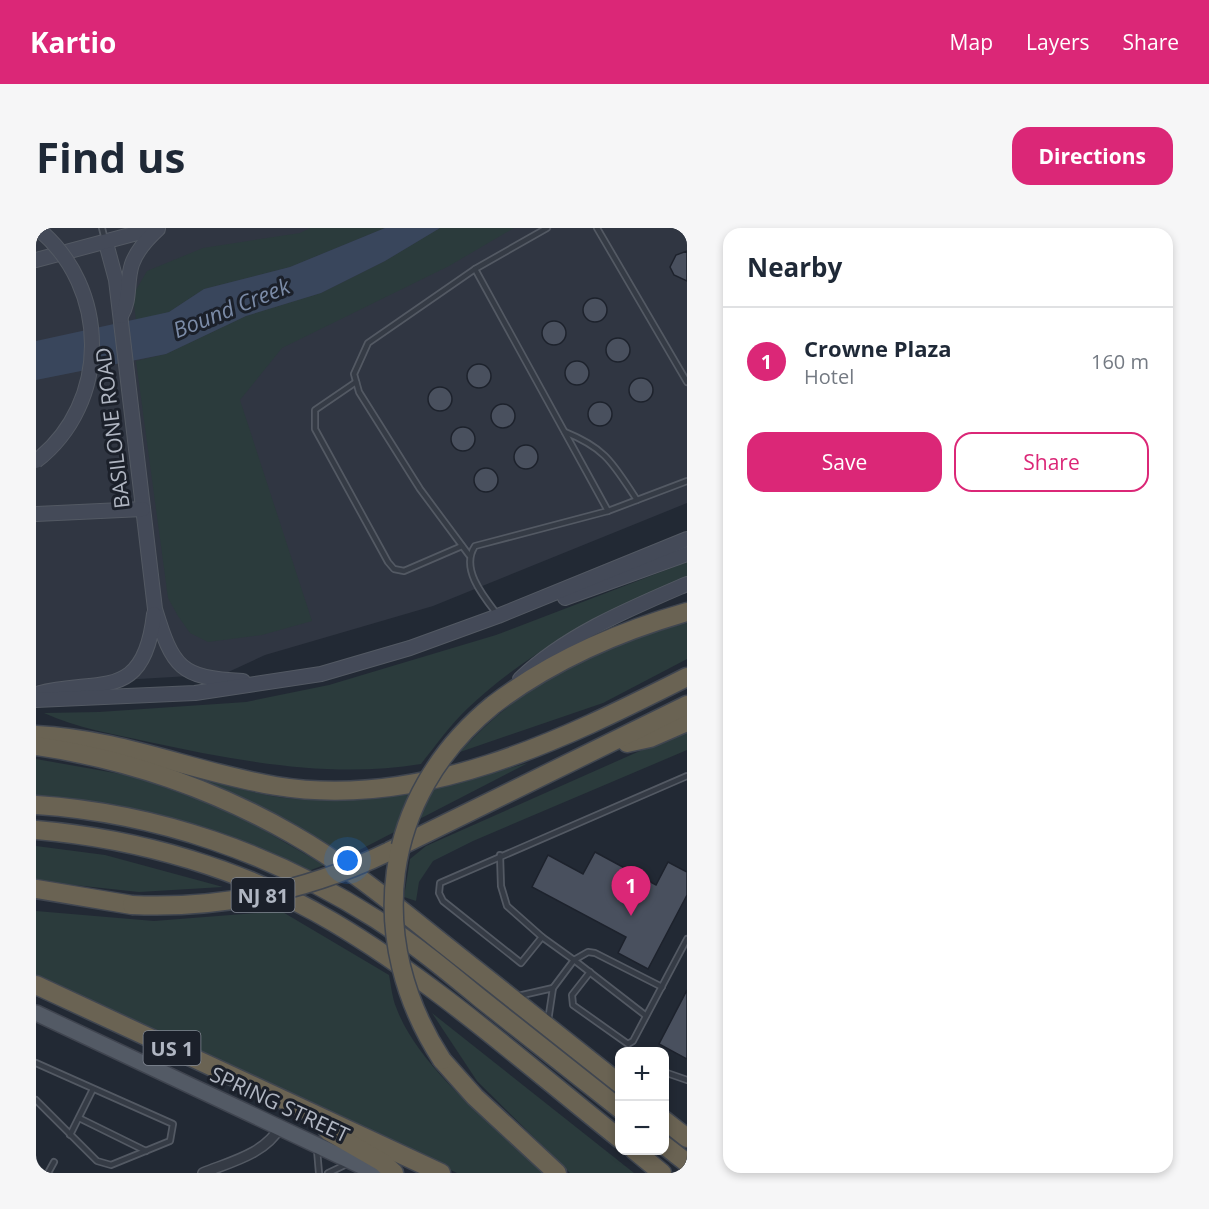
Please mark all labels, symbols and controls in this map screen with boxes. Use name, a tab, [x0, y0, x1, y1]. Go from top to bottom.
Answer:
text: Kartio	[30, 23, 116, 61]
text: Map	[950, 28, 993, 56]
text: Layers	[1026, 28, 1090, 56]
text: Share	[1123, 28, 1179, 56]
button: Directions	[1012, 127, 1173, 185]
text: Find us	[36, 128, 185, 185]
text: Nearby	[747, 249, 842, 285]
water label: Bound Creek	[168, 269, 295, 344]
text: Crowne Plaza	[804, 333, 951, 363]
street label: BASILONE ROAD	[88, 346, 136, 510]
text: 1	[761, 348, 772, 375]
text: 160 m	[1091, 348, 1149, 375]
text: Hotel	[804, 363, 854, 390]
button: Save	[747, 432, 942, 492]
button: Share	[954, 432, 1149, 492]
your location	[333, 846, 362, 875]
pin: 1	[612, 866, 650, 916]
road number: NJ 81	[232, 878, 294, 912]
road number: US 1	[144, 1031, 200, 1065]
map controls	[615, 1047, 669, 1155]
button: +	[615, 1047, 669, 1101]
street label: SPRING STREET	[206, 1060, 354, 1149]
button: −	[615, 1101, 669, 1155]

